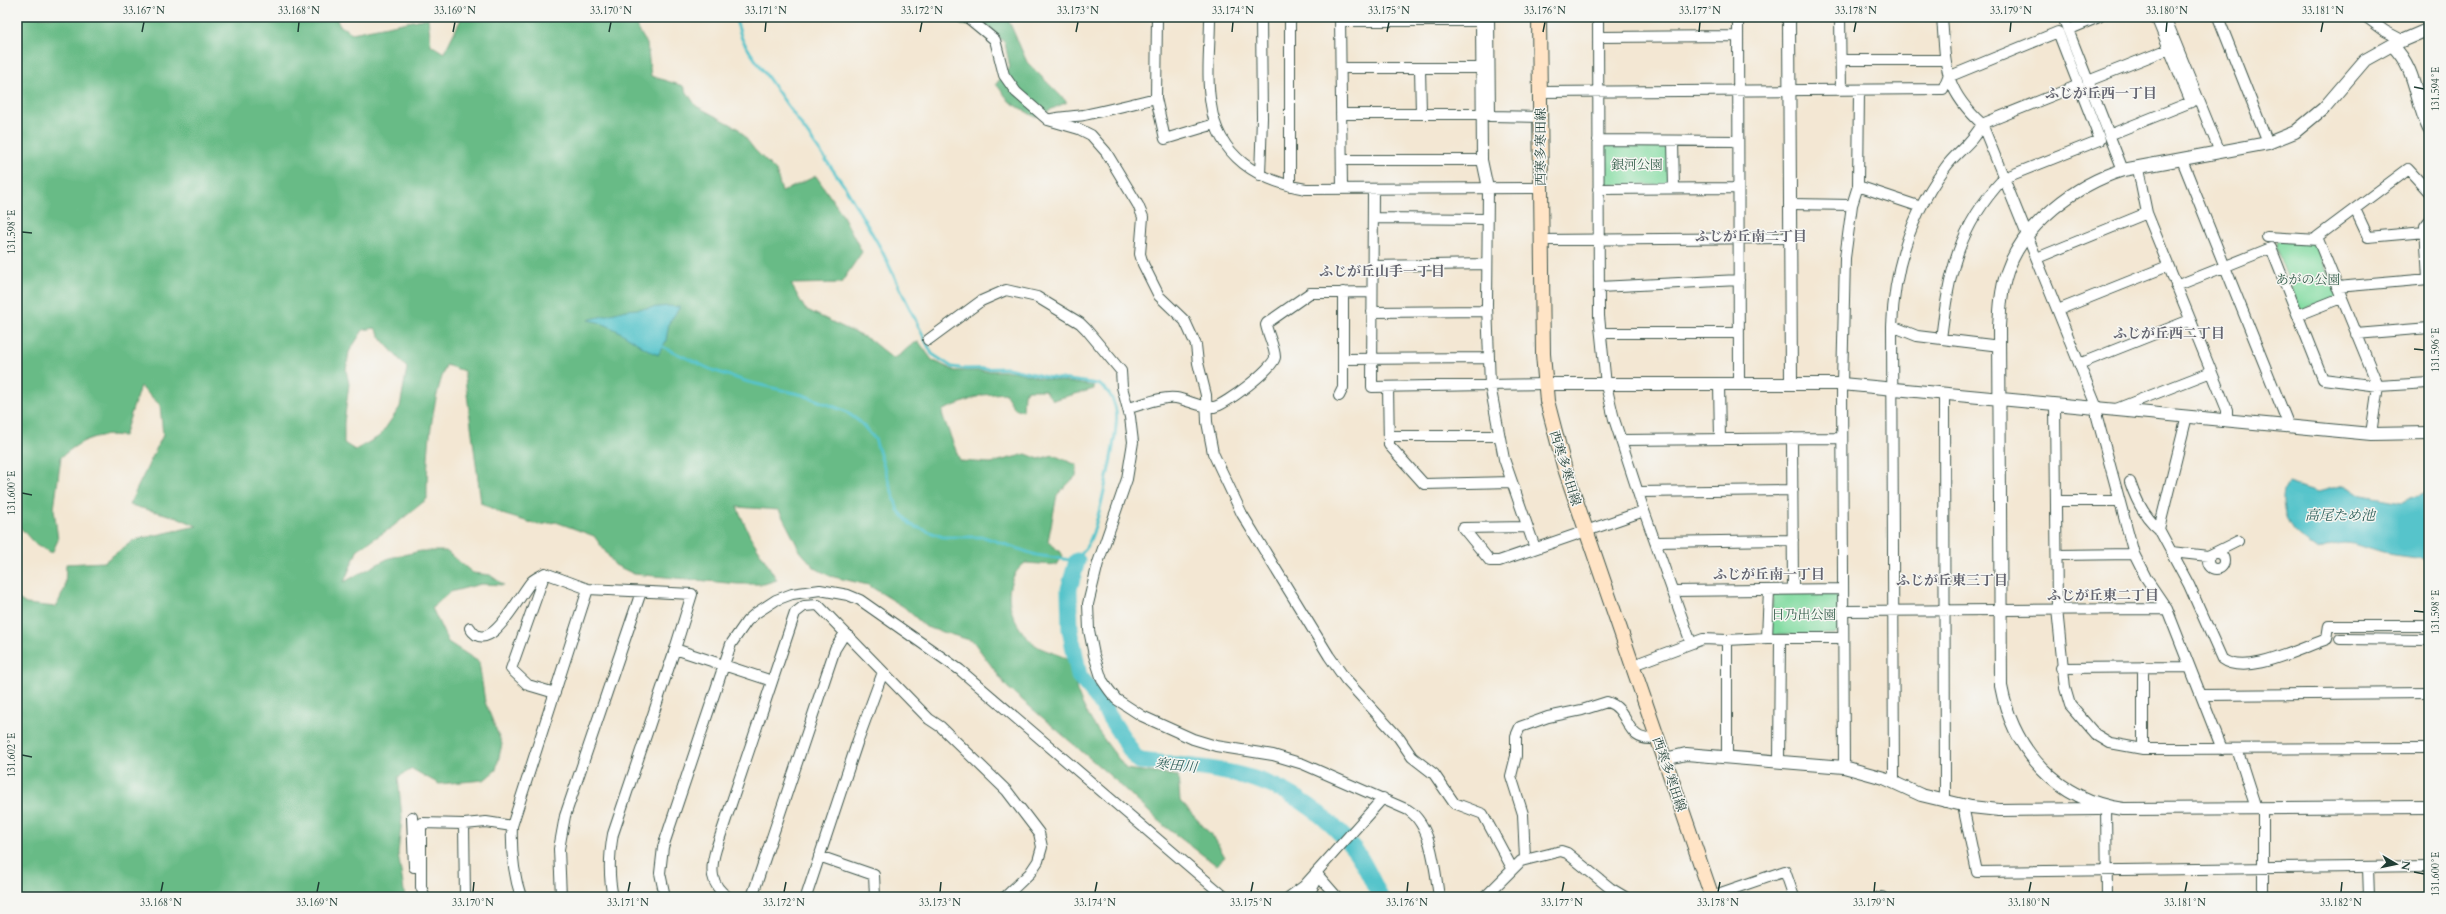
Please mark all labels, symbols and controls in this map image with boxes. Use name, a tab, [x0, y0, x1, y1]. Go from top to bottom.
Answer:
text: 33.167°N	[123, 4, 165, 18]
text: 33.168°N	[278, 4, 320, 18]
text: 33.169°N	[434, 4, 476, 18]
text: 33.170°N	[590, 4, 632, 18]
text: 33.171°N	[745, 4, 787, 18]
text: 33.172°N	[901, 4, 943, 18]
text: 33.173°N	[1057, 4, 1099, 18]
text: 33.174°N	[1212, 4, 1254, 18]
text: 33.175°N	[1368, 4, 1410, 18]
text: 33.176°N	[1524, 4, 1566, 18]
text: 33.177°N	[1679, 4, 1721, 18]
text: 33.178°N	[1835, 4, 1877, 18]
text: 33.179°N	[1990, 4, 2032, 18]
text: 33.180°N	[2146, 4, 2188, 18]
text: 33.181°N	[2302, 4, 2344, 18]
text: 131.594°E	[2429, 67, 2443, 111]
district label: ふじが丘西一丁目	[2045, 84, 2157, 103]
street label: 西寒多寒田線	[1532, 108, 1550, 186]
park label: 銀河公園	[1611, 156, 1663, 174]
text: 131.598°E	[5, 210, 19, 254]
district label: ふじが丘南二丁目	[1695, 227, 1807, 246]
district label: ふじが丘山手一丁目	[1319, 262, 1445, 281]
park label: あがの公園	[2275, 271, 2341, 289]
district label: ふじが丘西二丁目	[2113, 324, 2225, 343]
text: 131.596°E	[2429, 328, 2443, 372]
street label: 西寒多寒田線	[1545, 428, 1585, 508]
text: 131.600°E	[5, 471, 19, 515]
water label: 高尾ため池	[2305, 506, 2377, 525]
district label: ふじが丘南一丁目	[1713, 565, 1825, 584]
district label: ふじが丘東三丁目	[1896, 571, 2008, 590]
district label: ふじが丘東二丁目	[2047, 586, 2159, 605]
text: 131.598°E	[2429, 590, 2443, 634]
park label: 日乃出公園	[1771, 606, 1837, 624]
text: 131.602°E	[5, 733, 19, 777]
street label: 西寒多寒田線	[1648, 735, 1690, 814]
water label: 寒田川	[1154, 754, 1200, 777]
north arrow	[2376, 844, 2416, 884]
text: 131.600°E	[2429, 852, 2443, 896]
text: N	[2397, 860, 2414, 872]
text: 33.168°N	[140, 896, 182, 910]
text: 33.169°N	[296, 896, 338, 910]
text: 33.170°N	[452, 896, 494, 910]
text: 33.171°N	[607, 896, 649, 910]
text: 33.172°N	[763, 896, 805, 910]
text: 33.173°N	[919, 896, 961, 910]
text: 33.174°N	[1074, 896, 1116, 910]
text: 33.175°N	[1230, 896, 1272, 910]
text: 33.176°N	[1386, 896, 1428, 910]
text: 33.177°N	[1541, 896, 1583, 910]
text: 33.178°N	[1697, 896, 1739, 910]
text: 33.179°N	[1853, 896, 1895, 910]
text: 33.180°N	[2008, 896, 2050, 910]
text: 33.181°N	[2164, 896, 2206, 910]
text: 33.182°N	[2320, 896, 2362, 910]

